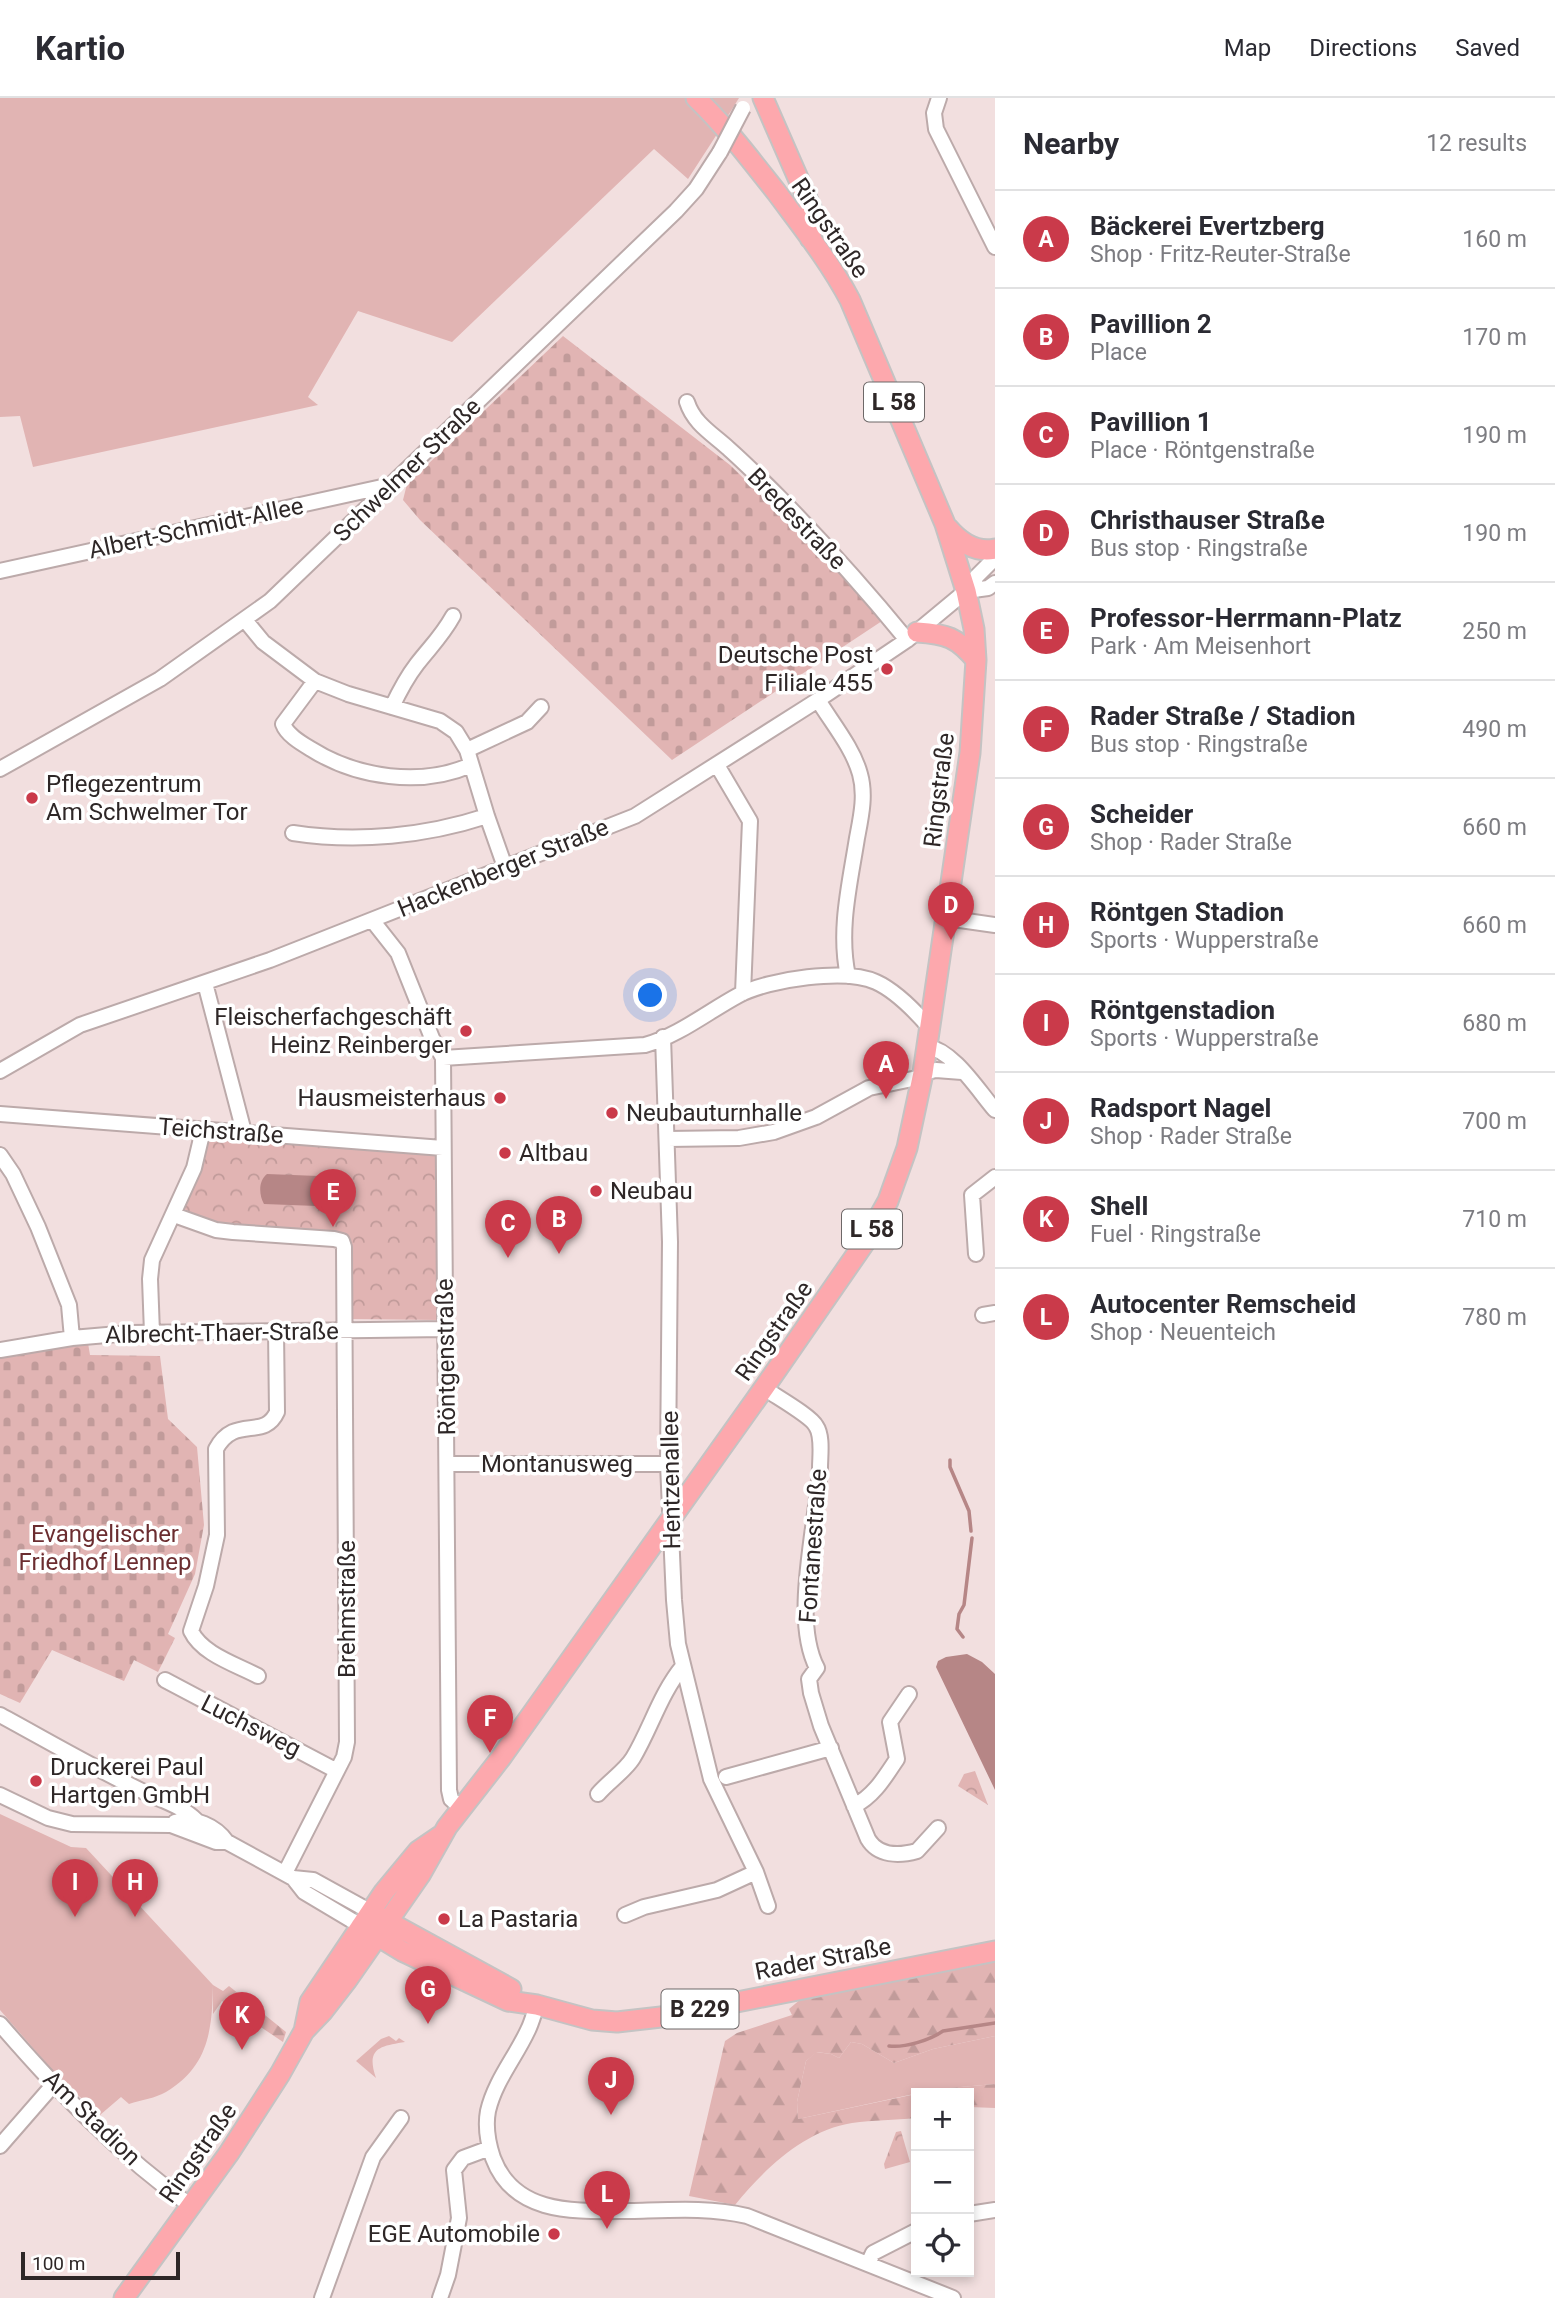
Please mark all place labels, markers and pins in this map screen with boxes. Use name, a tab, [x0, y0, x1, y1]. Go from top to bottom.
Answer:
place label: Deutsche Post Filiale 455	[718, 641, 873, 697]
marker: Deutsche Post Filiale 455	[879, 661, 895, 677]
place label: Pflegezentrum Am Schwelmer Tor	[46, 770, 248, 826]
marker: Pflegezentrum Am Schwelmer Tor	[24, 790, 40, 806]
pin: D	[928, 882, 974, 940]
place label: Fleischerfachgeschäft Heinz Reinberger	[214, 1003, 452, 1059]
marker: Fleischerfachgeschäft Heinz Reinberger	[458, 1023, 474, 1039]
pin: A	[863, 1041, 909, 1099]
place label: Hausmeisterhaus	[298, 1084, 486, 1112]
marker: Hausmeisterhaus	[492, 1090, 508, 1106]
place label: Neubauturnhalle	[626, 1099, 802, 1127]
marker: Neubauturnhalle	[604, 1105, 620, 1121]
place label: Altbau	[519, 1139, 588, 1167]
marker: Altbau	[497, 1145, 513, 1161]
pin: E	[310, 1169, 356, 1227]
place label: Neubau	[610, 1177, 693, 1205]
marker: Neubau	[588, 1183, 604, 1199]
pin: B	[536, 1196, 582, 1254]
pin: C	[485, 1200, 531, 1258]
pin: F	[467, 1695, 513, 1753]
place label: Druckerei Paul Hartgen GmbH	[50, 1753, 210, 1809]
marker: Druckerei Paul Hartgen GmbH	[28, 1773, 44, 1789]
pin: I	[52, 1859, 98, 1917]
pin: H	[112, 1859, 158, 1917]
place label: La Pastaria	[458, 1905, 578, 1933]
marker: La Pastaria	[436, 1911, 452, 1927]
pin: G	[405, 1966, 451, 2024]
pin: K	[219, 1992, 265, 2050]
pin: J	[588, 2057, 634, 2115]
pin: L	[584, 2171, 630, 2229]
place label: EGE Automobile	[368, 2220, 540, 2248]
marker: EGE Automobile	[546, 2226, 562, 2242]

